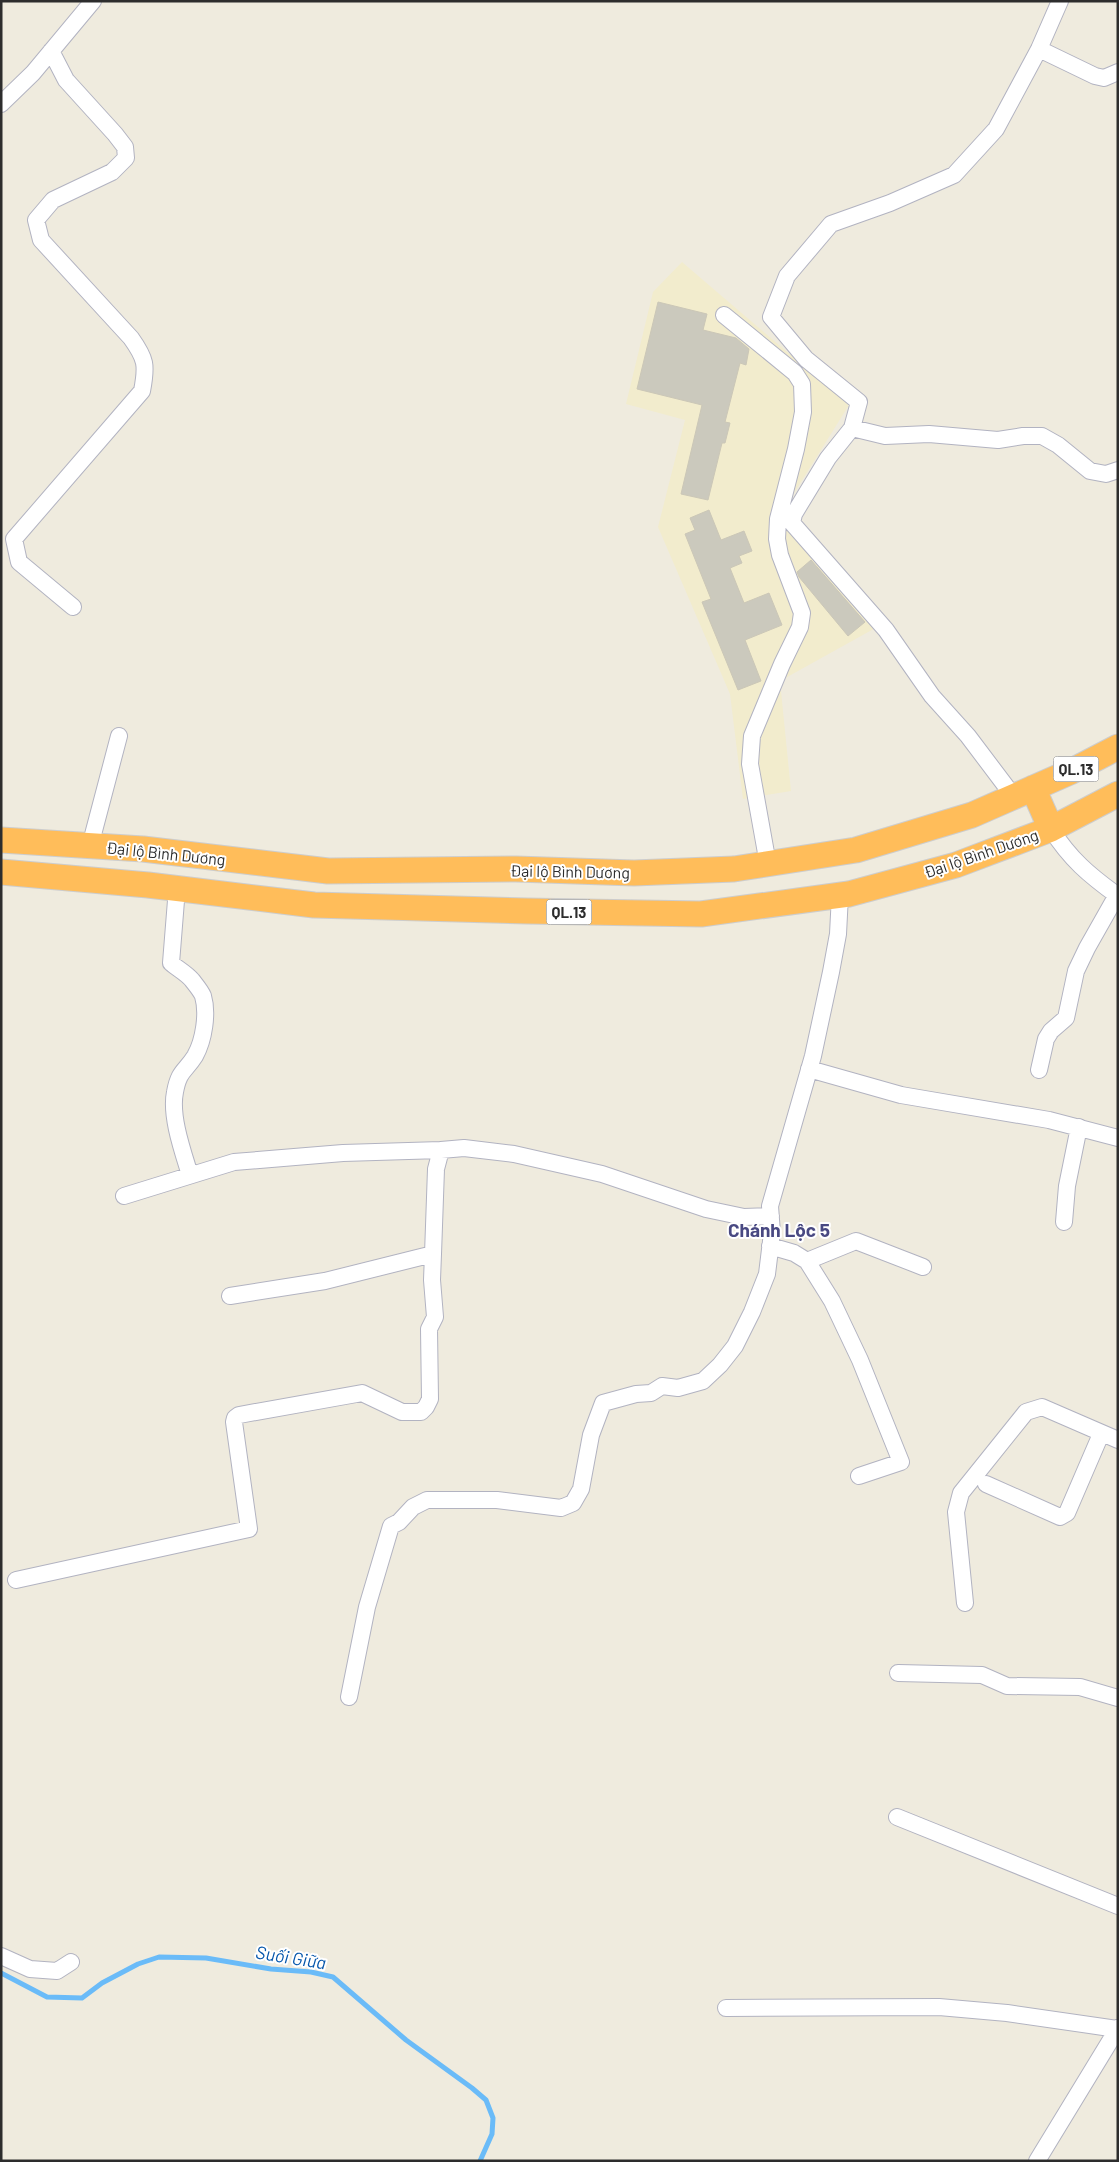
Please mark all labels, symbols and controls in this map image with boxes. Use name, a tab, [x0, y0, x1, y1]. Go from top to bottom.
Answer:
road number: QL.13	[1054, 756, 1098, 782]
street label: Đại lộ Bình Dương	[921, 825, 1041, 881]
street label: Đại lộ Bình Dương	[106, 837, 226, 869]
street label: Đại lộ Bình Dương	[510, 860, 630, 882]
road number: QL.13	[546, 900, 592, 924]
district label: Chánh Lộc 5	[728, 1218, 830, 1241]
water label: Suối Giữa	[254, 1941, 328, 1973]

